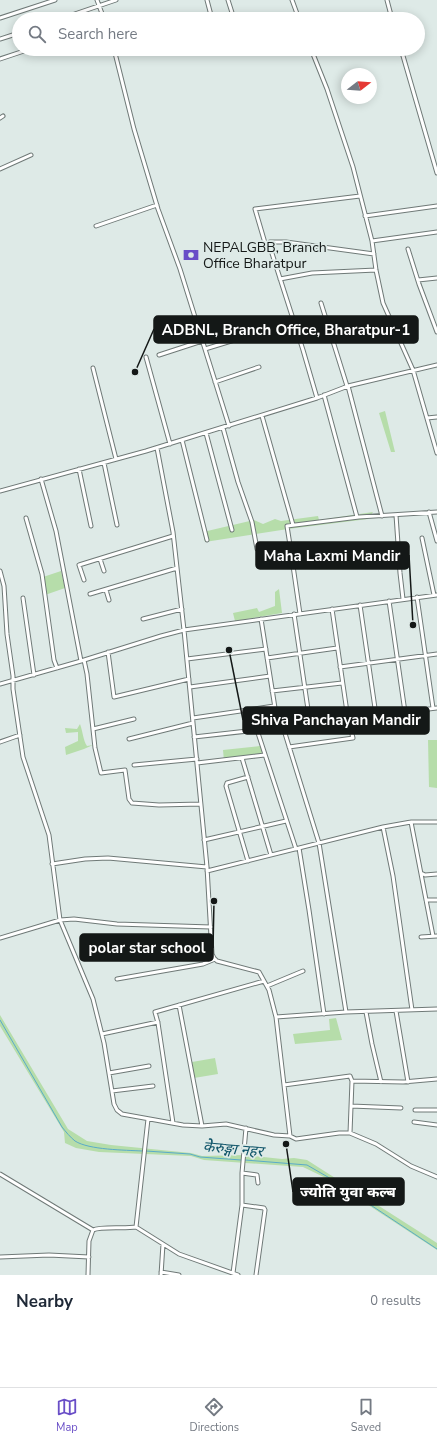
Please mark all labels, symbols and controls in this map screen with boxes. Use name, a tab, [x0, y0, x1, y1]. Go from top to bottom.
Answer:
search box	[12, 12, 425, 56]
icon: search	[26, 23, 48, 45]
text: Search here	[58, 24, 138, 44]
north arrow	[341, 68, 377, 104]
place label: NEPALGBB, Branch Office Bharatpur	[203, 238, 327, 273]
bank icon: NEPALGBB, Branch Office Bharatpur	[182, 246, 200, 264]
callout: ADBNL, Branch Office, Bharatpur-1	[154, 316, 418, 343]
text: ADBNL, Branch Office, Bharatpur-1	[162, 320, 410, 340]
callout: Maha Laxmi Mandir	[256, 542, 409, 569]
text: Maha Laxmi Mandir	[264, 546, 401, 566]
callout: Shiva Panchayan Mandir	[243, 707, 429, 734]
text: Shiva Panchayan Mandir	[251, 710, 421, 730]
callout: polar star school	[80, 934, 213, 961]
text: polar star school	[89, 938, 206, 958]
water label: केेरुङ्गा नहर	[202, 1136, 267, 1162]
callout: ज्योति युवा कल्ब	[293, 1178, 404, 1205]
text: ज्योति युवा कल्ब	[300, 1182, 397, 1202]
text: Nearby	[16, 1290, 73, 1313]
text: 0 results	[370, 1292, 421, 1310]
tab: Map	[56, 1396, 78, 1435]
tab: Directions	[190, 1396, 239, 1435]
tab: Saved	[351, 1396, 381, 1435]

